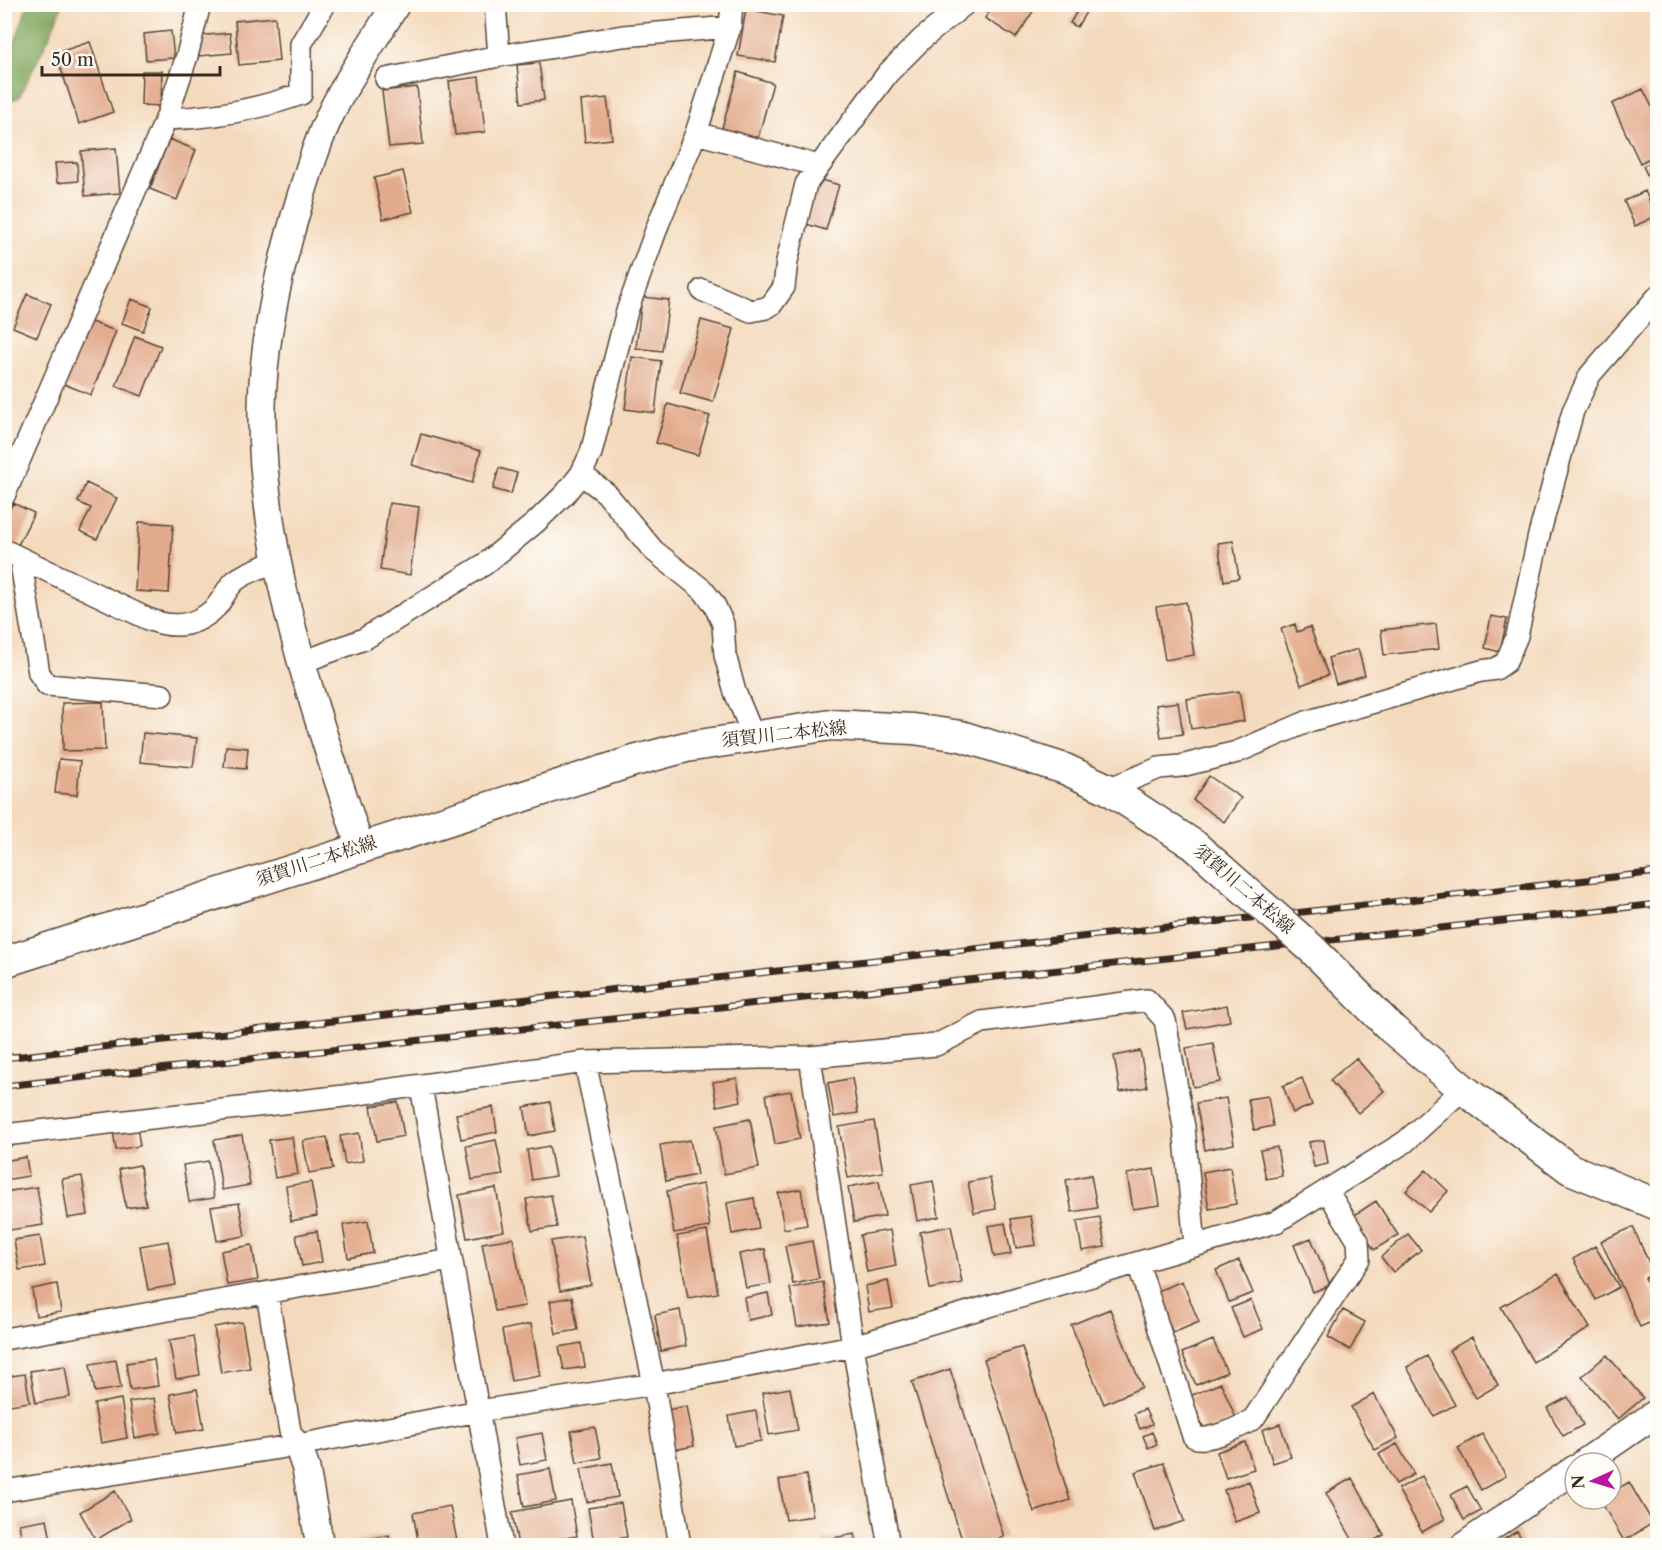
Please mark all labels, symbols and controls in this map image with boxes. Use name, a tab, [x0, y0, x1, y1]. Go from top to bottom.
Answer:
scale bar	[42, 39, 220, 77]
text: 50 m	[51, 49, 94, 71]
street label: 須賀川二本松線	[720, 716, 848, 752]
street label: 須賀川二本松線	[253, 831, 379, 891]
street label: 須賀川二本松線	[1189, 839, 1299, 939]
north arrow	[1563, 1451, 1623, 1511]
text: N	[1568, 1474, 1588, 1490]

